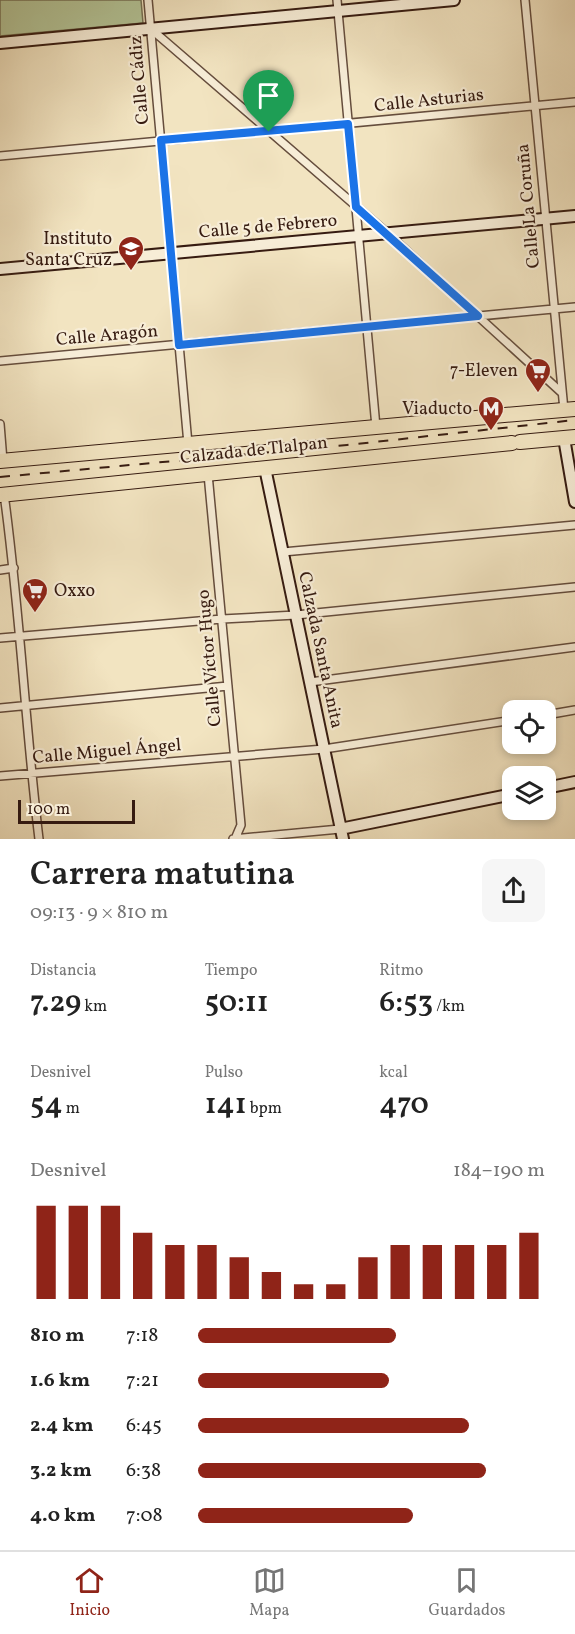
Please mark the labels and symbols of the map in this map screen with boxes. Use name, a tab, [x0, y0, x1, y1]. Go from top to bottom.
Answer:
street label: Calle Cádiz	[124, 35, 156, 125]
pin	[243, 70, 294, 132]
street label: Calle Asturias	[373, 83, 485, 119]
street label: Calle La Coruña	[511, 143, 547, 269]
street label: Calle 5 de Febrero	[198, 208, 338, 246]
place label: Instituto Santa Cruz	[25, 227, 112, 273]
school or university icon: Instituto Santa Cruz	[116, 234, 146, 272]
street label: Calle Aragón	[55, 319, 159, 353]
supermarket icon: 7-Eleven	[523, 356, 553, 394]
place label: 7-Eleven	[450, 359, 518, 384]
metro station icon: Viaducto	[476, 394, 506, 432]
place label: Viaducto	[402, 397, 472, 422]
street label: Calzada de Tlalpan	[179, 431, 329, 471]
street label: Calzada Santa Anita	[291, 569, 349, 731]
supermarket icon: Oxxo	[20, 576, 50, 614]
place label: Oxxo	[54, 579, 95, 604]
street label: Calle Víctor Hugo	[192, 589, 228, 727]
street label: Calle Miguel Ángel	[32, 733, 182, 771]
scale bar	[18, 797, 135, 824]

